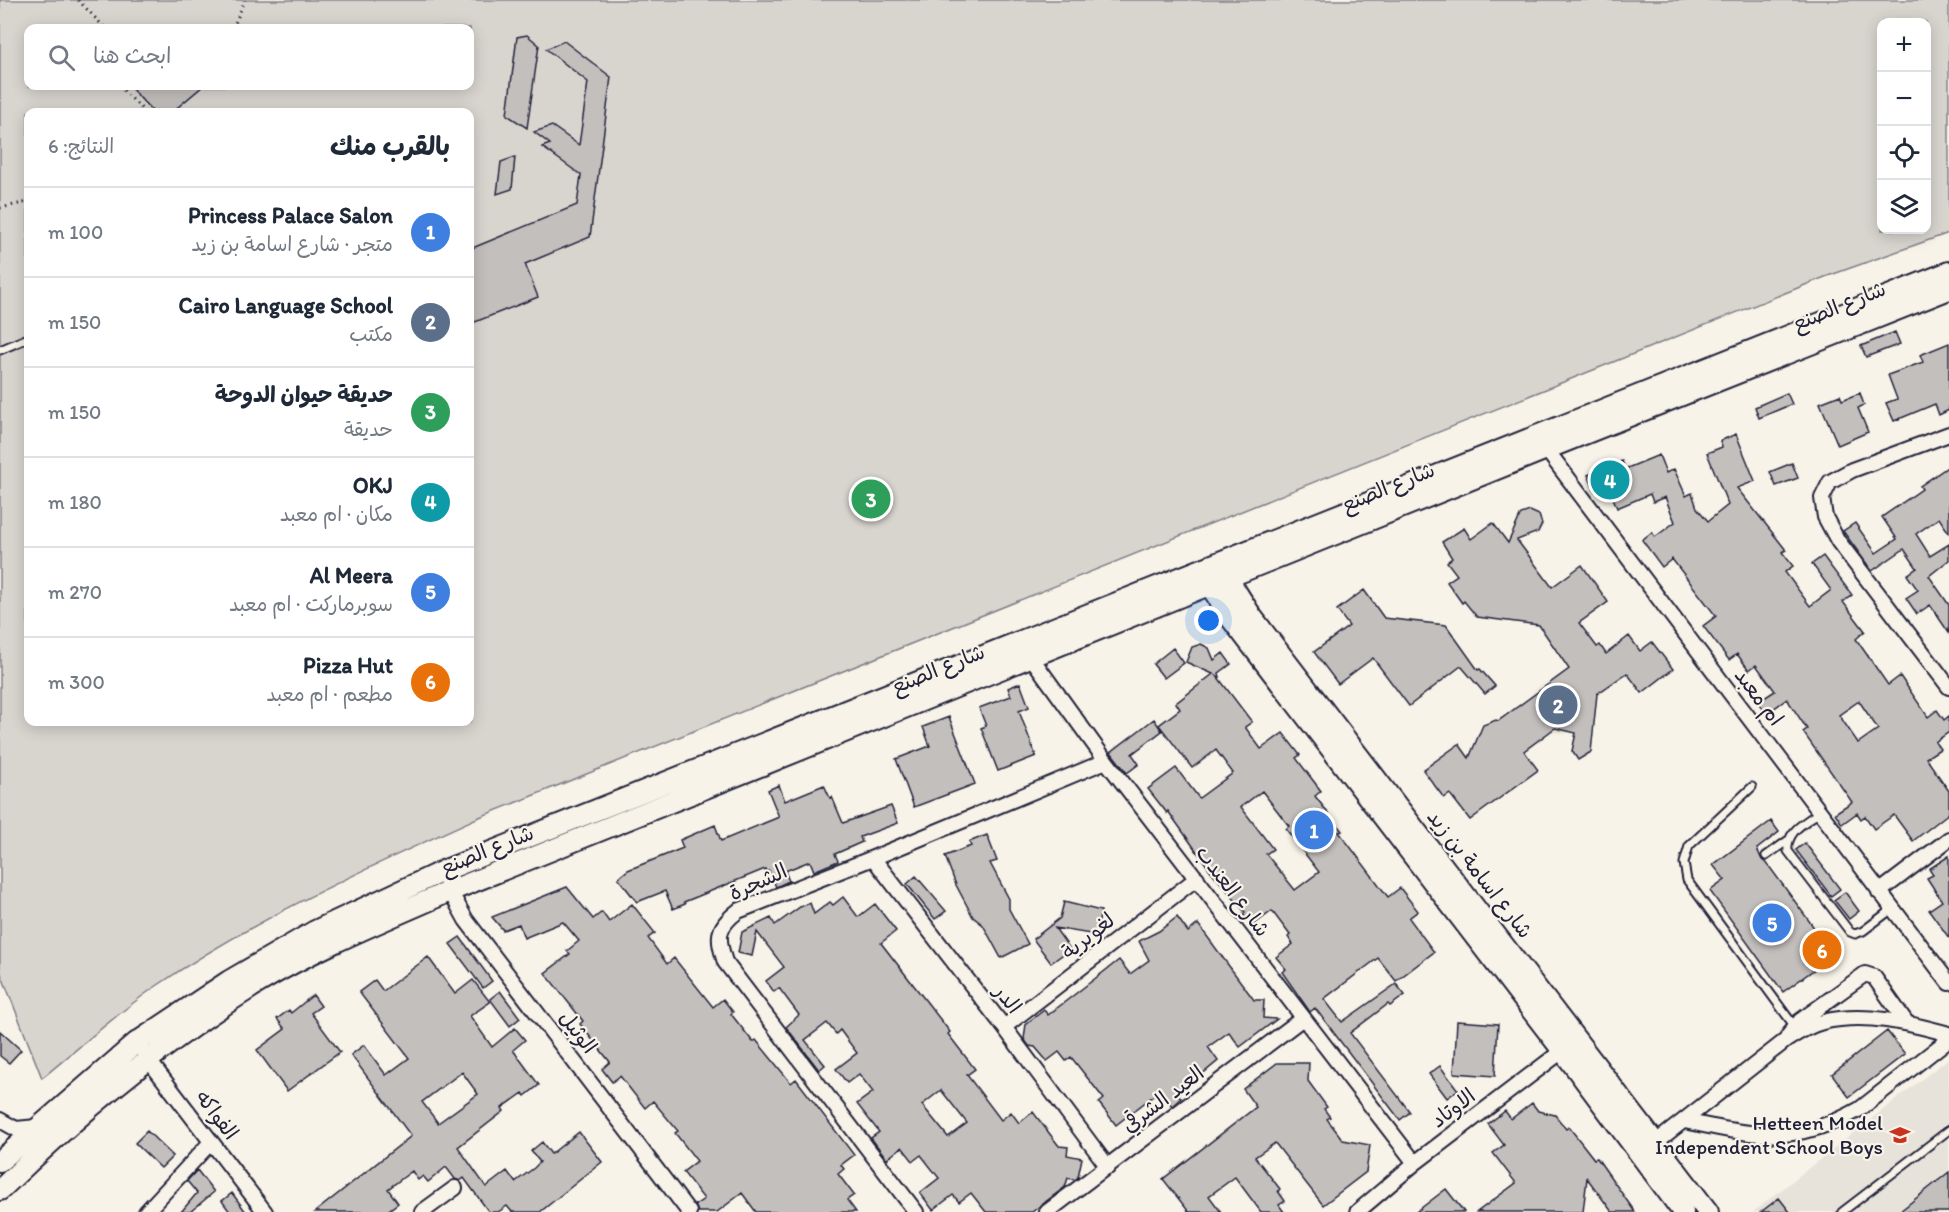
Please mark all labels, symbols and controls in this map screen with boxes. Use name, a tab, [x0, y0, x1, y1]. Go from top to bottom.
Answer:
map controls	[1877, 18, 1931, 234]
button: +	[1877, 18, 1931, 72]
search box	[24, 24, 474, 90]
icon: search	[45, 41, 78, 74]
text: ابحث هنا	[93, 42, 172, 69]
button: −	[1877, 72, 1931, 126]
button: locate	[1877, 126, 1931, 180]
text: بالقرب منك	[330, 130, 450, 162]
text: النتائج: 6	[48, 134, 114, 158]
button: layers	[1877, 180, 1931, 234]
text: Princess Palace Salon	[188, 202, 393, 229]
text: 100 m	[48, 220, 103, 244]
text: 1	[426, 220, 435, 244]
text: متجر · شارع اسامة بن زيد	[191, 232, 393, 256]
street label: شارع الصنع	[1789, 276, 1890, 338]
text: Cairo Language School	[178, 292, 393, 319]
text: 150 m	[48, 310, 101, 334]
text: 2	[425, 310, 436, 334]
text: مكتب	[349, 322, 393, 346]
text: حديقة حيوان الدوحة	[215, 381, 393, 408]
text: 150 m	[48, 400, 101, 424]
text: 3	[425, 400, 436, 424]
text: حديقة	[344, 417, 393, 441]
street label: شارع الصنع	[1338, 457, 1439, 519]
pin: 4	[1590, 458, 1630, 502]
text: OKJ	[353, 472, 393, 499]
pin: 3	[852, 476, 890, 522]
text: 180 m	[48, 490, 102, 514]
text: 4	[424, 490, 437, 514]
text: مكان · ام معبد	[280, 502, 393, 526]
text: Al Meera	[310, 562, 393, 589]
text: 270 m	[48, 580, 102, 604]
text: 5	[425, 580, 436, 604]
text: سوبرماركت · ام معبد	[229, 592, 393, 616]
your location	[1194, 606, 1223, 635]
street label: شارع الصنع	[888, 639, 989, 701]
text: Pizza Hut	[303, 652, 393, 679]
street label: ام معبد	[1727, 663, 1789, 733]
text: 300 m	[48, 670, 105, 694]
text: 6	[425, 670, 436, 694]
text: مطعم · ام معبد	[266, 682, 393, 706]
pin: 2	[1538, 682, 1578, 728]
street label: شارع اسامة بن زيد	[1420, 804, 1538, 945]
pin: 1	[1294, 808, 1334, 852]
street label: شارع الصنع	[437, 820, 538, 882]
street label: شارع العندب	[1189, 840, 1276, 943]
street label: الشجرة	[725, 858, 791, 905]
pin: 5	[1752, 900, 1792, 946]
street label: لغويرية	[1056, 907, 1120, 965]
pin: 6	[1802, 928, 1842, 972]
street label: الدر	[988, 978, 1027, 1018]
street label: الوثيل	[553, 1005, 603, 1059]
street label: العيد الشرقي	[1117, 1060, 1210, 1140]
street label: الاوتاد	[1425, 1083, 1481, 1134]
street label: الفواكه	[190, 1085, 244, 1145]
place label: Hetteen Model Independent School Boys	[1655, 1110, 1883, 1159]
school or university icon: Hetteen Model Independent School Boys	[1888, 1123, 1912, 1147]

